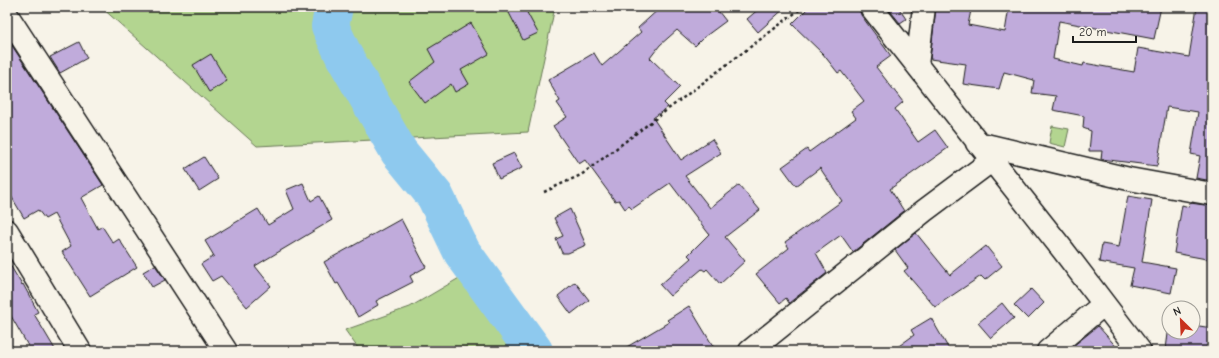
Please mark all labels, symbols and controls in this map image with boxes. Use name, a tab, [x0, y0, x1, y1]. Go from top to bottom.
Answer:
scale bar	[1073, 18, 1136, 44]
text: 20 m	[1079, 25, 1107, 39]
north arrow	[1161, 300, 1201, 340]
text: N	[1171, 304, 1183, 319]

